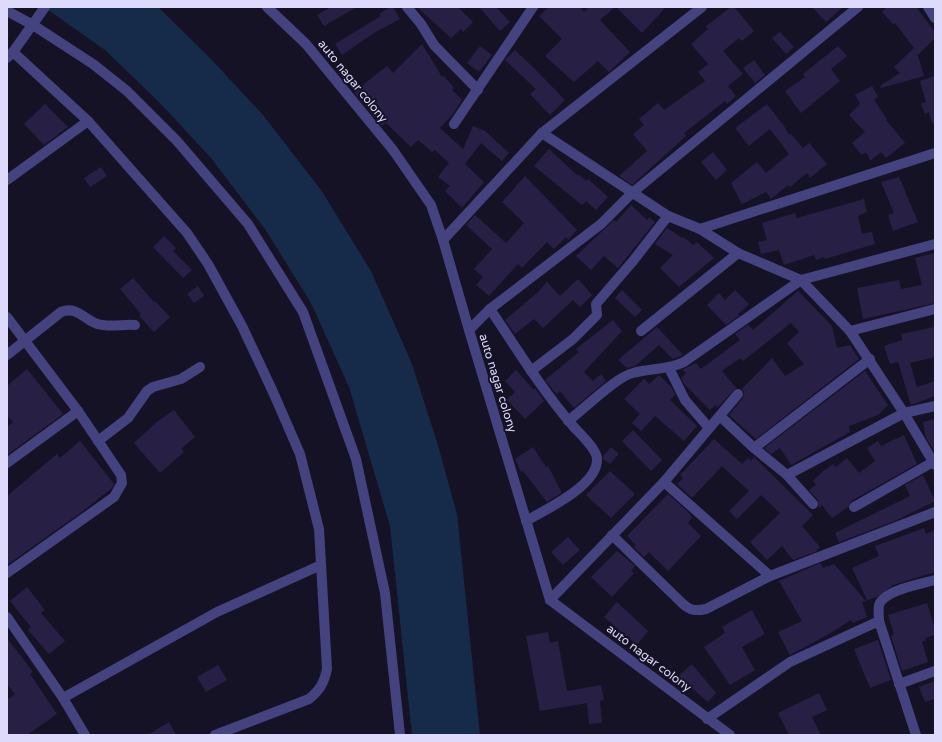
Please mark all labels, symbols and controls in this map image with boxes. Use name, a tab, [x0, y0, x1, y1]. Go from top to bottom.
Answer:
street label: auto nagar colony	[315, 37, 391, 126]
street label: auto nagar colony	[476, 332, 520, 435]
street label: auto nagar colony	[604, 622, 695, 695]

